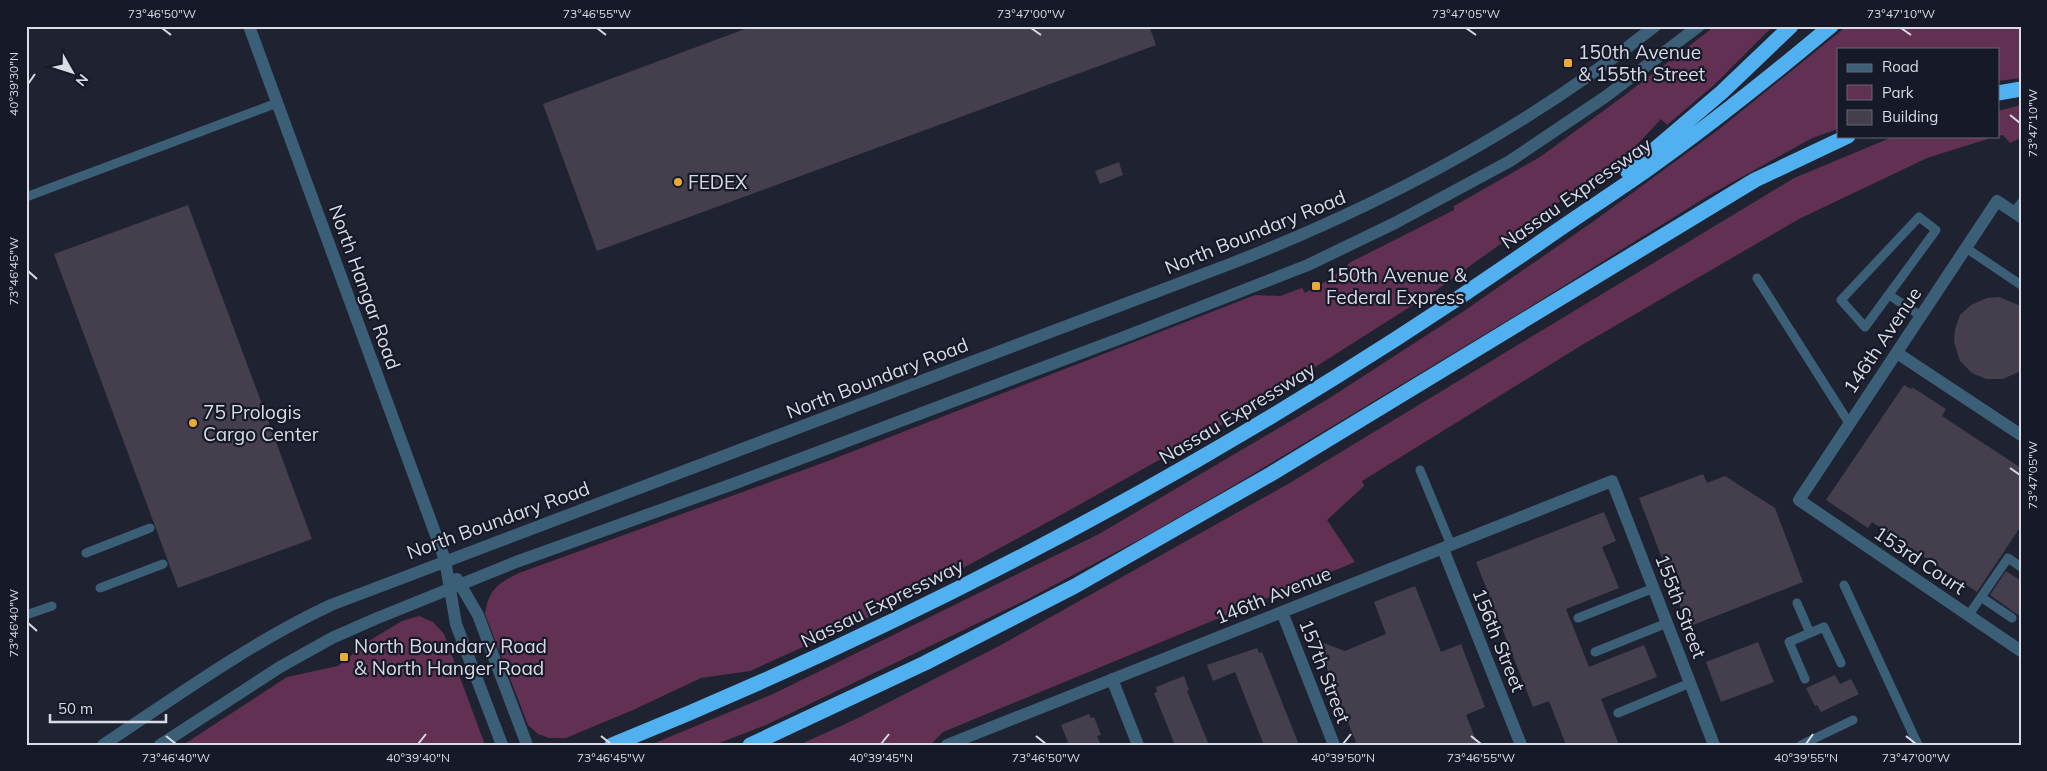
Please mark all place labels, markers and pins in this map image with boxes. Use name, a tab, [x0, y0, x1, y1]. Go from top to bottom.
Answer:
place label: 150th Avenue & 155th Street	[1578, 40, 1706, 86]
marker: 150th Avenue & 155th Street	[1562, 57, 1574, 69]
place label: FEDEX	[688, 170, 748, 194]
marker: FEDEX	[672, 176, 684, 188]
place label: 150th Avenue & Federal Express	[1326, 263, 1468, 309]
marker: 150th Avenue & Federal Express	[1310, 280, 1322, 292]
place label: 75 Prologis Cargo Center	[203, 400, 319, 446]
marker: 75 Prologis Cargo Center	[187, 417, 199, 429]
place label: North Boundary Road & North Hanger Road	[354, 634, 547, 680]
marker: North Boundary Road & North Hanger Road	[338, 651, 350, 663]

